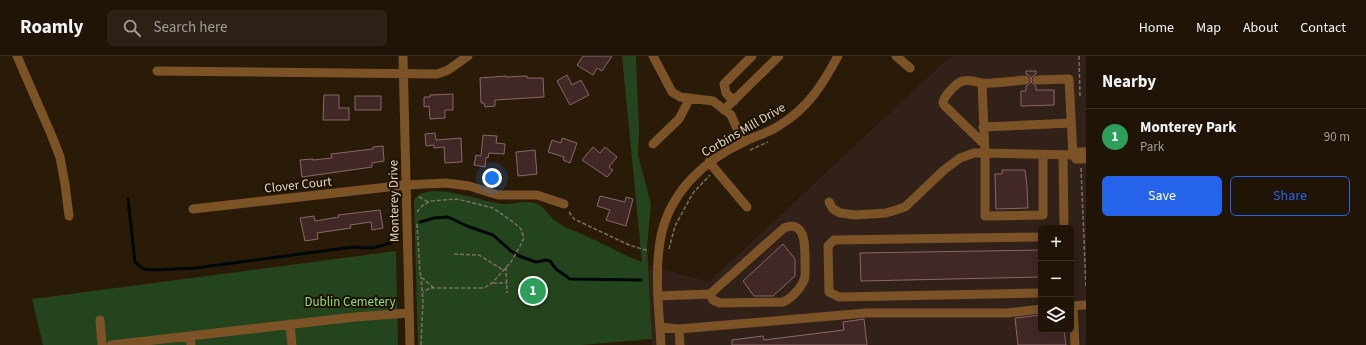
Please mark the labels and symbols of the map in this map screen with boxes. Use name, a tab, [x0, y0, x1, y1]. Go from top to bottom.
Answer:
street label: Corbins Mill Drive	[698, 98, 789, 161]
street label: Monterey Drive	[384, 160, 404, 242]
your location	[482, 168, 502, 188]
street label: Clover Court	[263, 172, 333, 197]
pin: 1	[520, 276, 546, 306]
park label: Dublin Cemetery	[304, 293, 396, 311]

